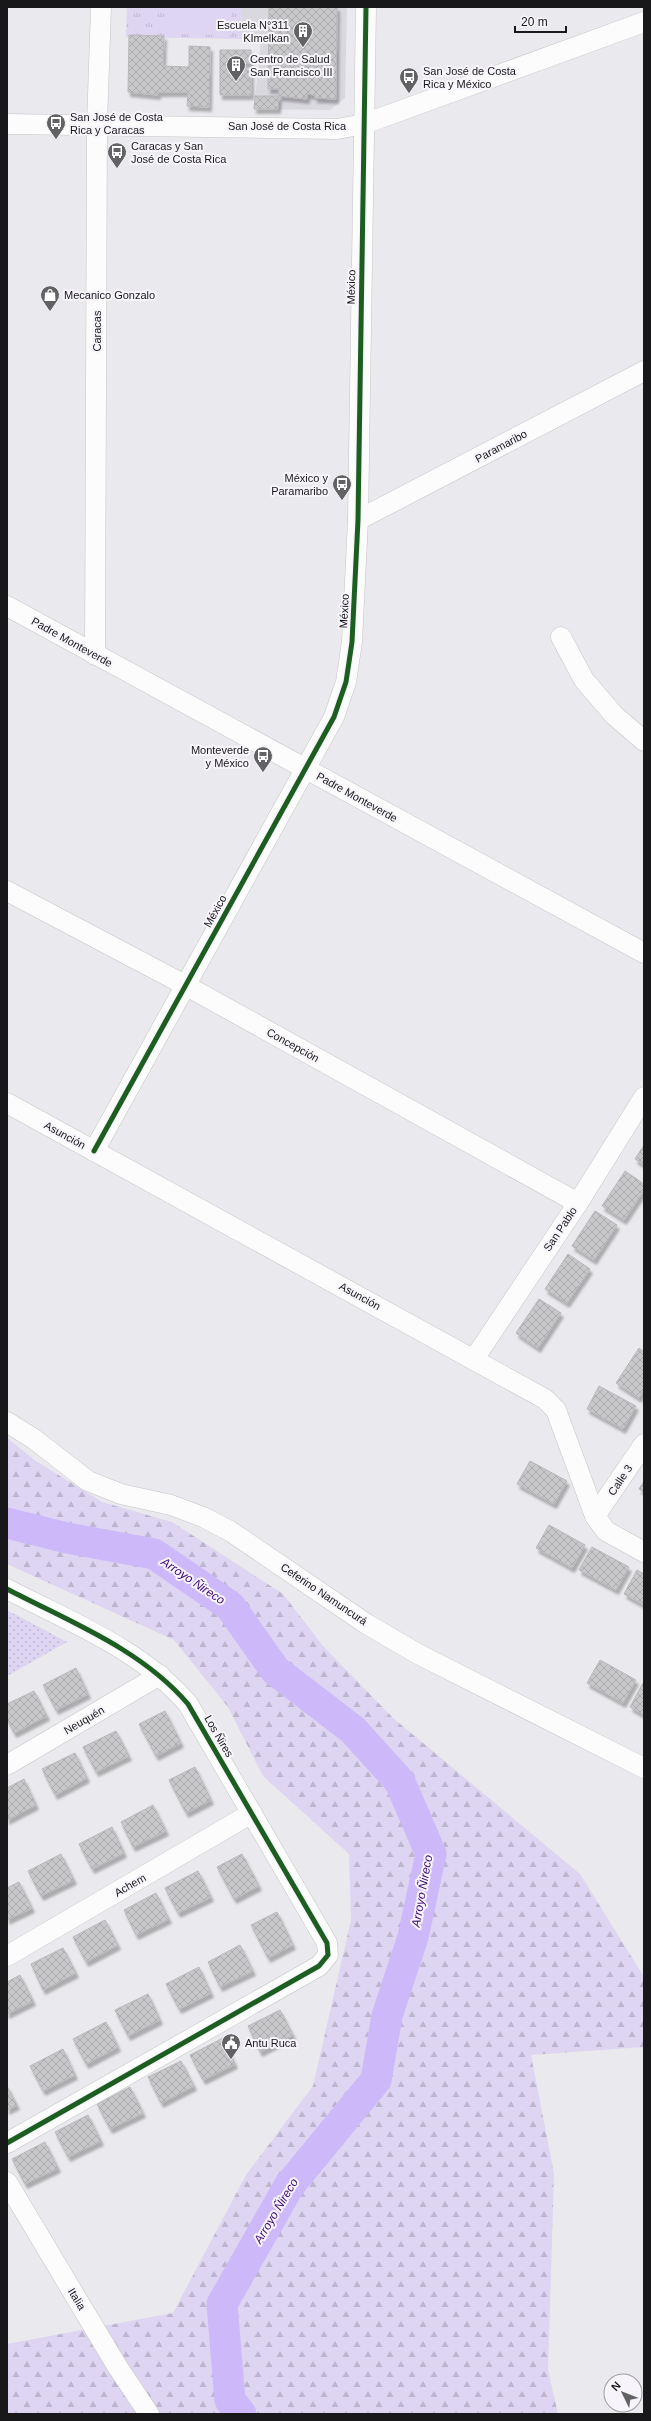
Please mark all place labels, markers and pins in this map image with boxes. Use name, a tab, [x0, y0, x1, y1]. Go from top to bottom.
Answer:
place label: Escuela N°311 KImelkan	[217, 19, 289, 44]
building icon: Escuela N°311 KImelkan	[292, 20, 314, 48]
place label: Centro de Salud San Francisco III	[250, 53, 333, 78]
building icon: Centro de Salud San Francisco III	[225, 54, 247, 82]
place label: San José de Costa Rica y México	[423, 65, 517, 90]
bus stop icon: San José de Costa Rica y México	[398, 66, 420, 94]
place label: San José de Costa Rica y Caracas	[70, 111, 164, 136]
bus stop icon: San José de Costa Rica y Caracas	[45, 112, 67, 140]
place label: Caracas y San José de Costa Rica	[131, 140, 227, 165]
bus stop icon: Caracas y San José de Costa Rica	[106, 141, 128, 169]
shop icon: Mecanico Gonzalo	[39, 284, 61, 312]
place label: Mecanico Gonzalo	[64, 289, 155, 301]
place label: México y Paramaribo	[271, 472, 328, 497]
bus stop icon: México y Paramaribo	[331, 473, 353, 501]
place label: Monteverde y México	[191, 744, 249, 769]
bus stop icon: Monteverde y México	[252, 745, 274, 773]
public building icon: Antu Ruca	[220, 2032, 242, 2060]
place label: Antu Ruca	[245, 2037, 297, 2049]

